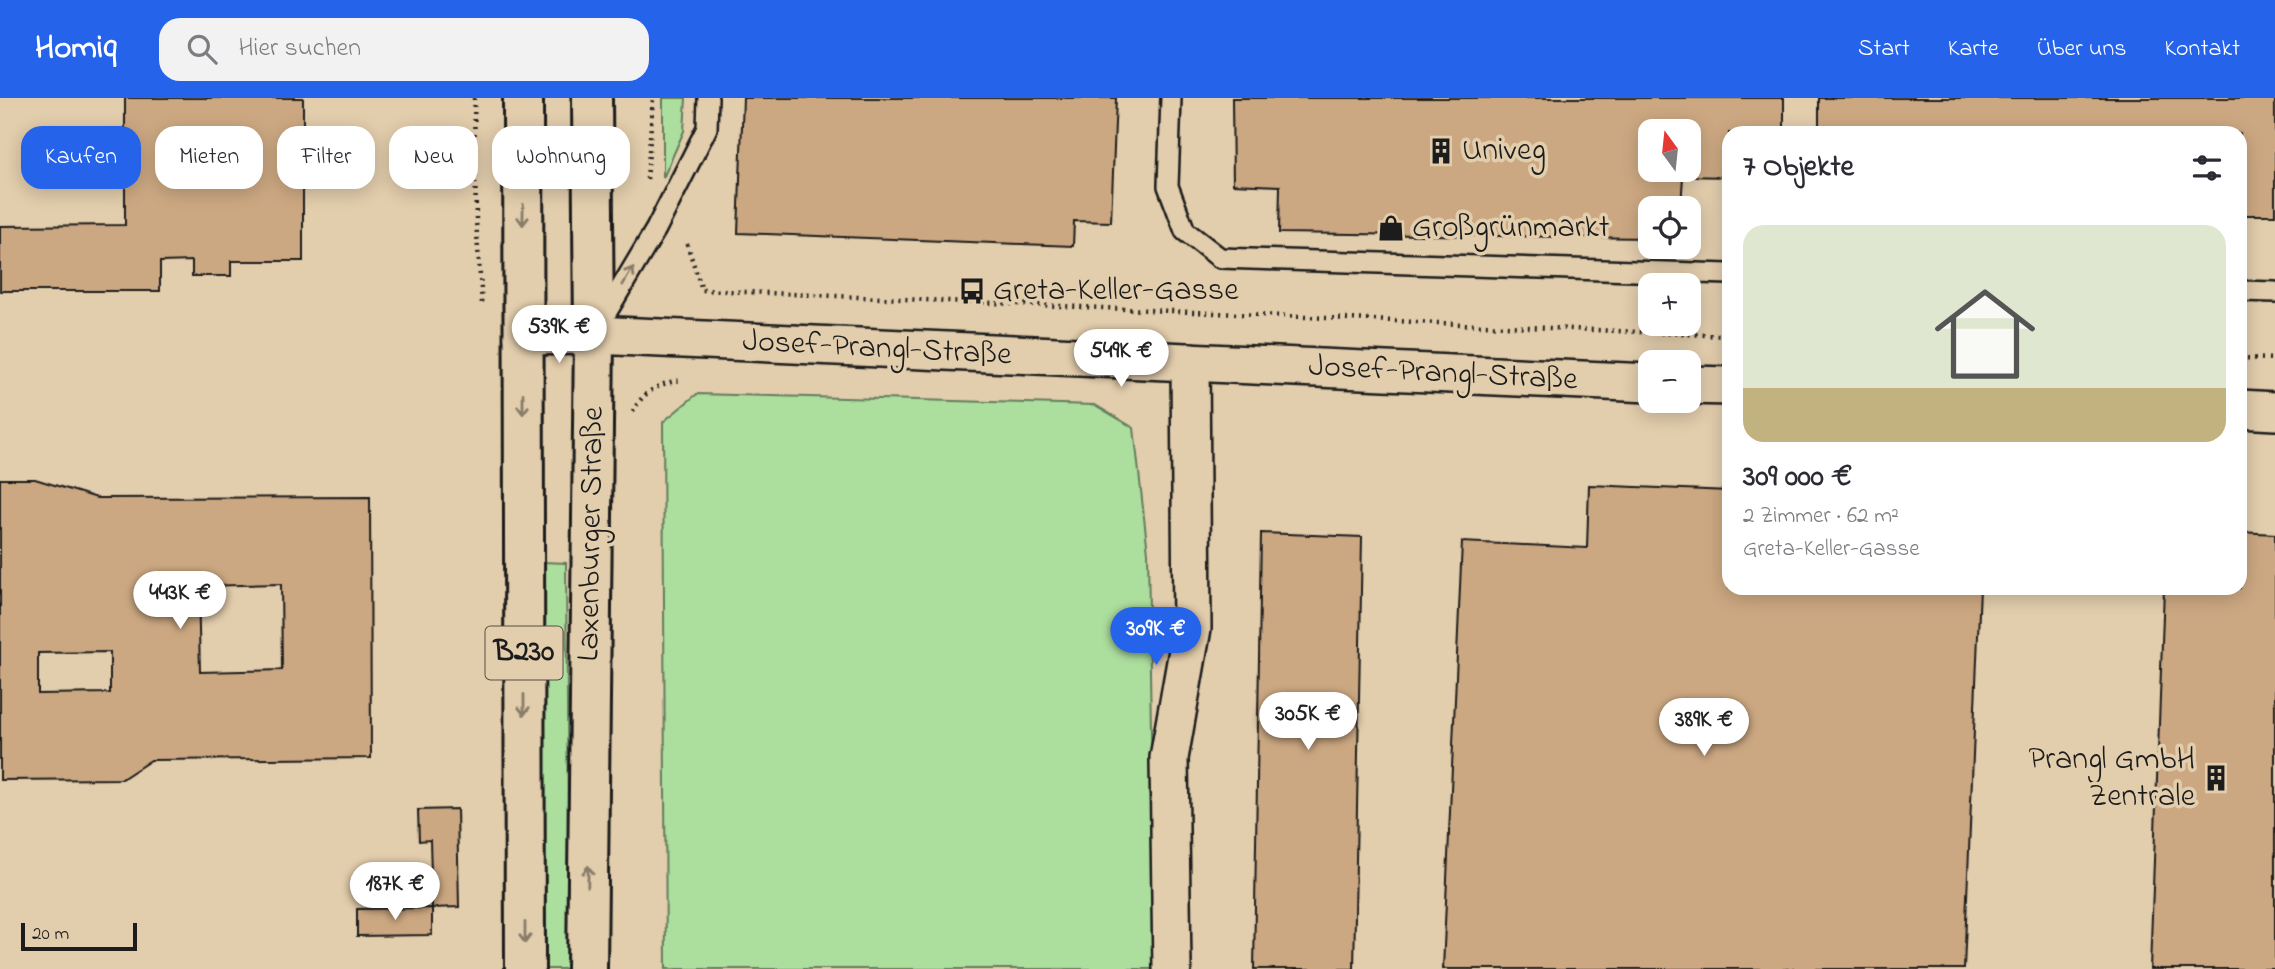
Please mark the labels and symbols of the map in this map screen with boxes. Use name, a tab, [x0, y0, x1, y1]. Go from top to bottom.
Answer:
north arrow	[1638, 119, 1701, 182]
place label: Univeg	[1462, 128, 1546, 175]
building icon: Univeg	[1426, 136, 1456, 166]
one-way arrow	[516, 203, 530, 226]
place label: Großgrünmarkt	[1412, 205, 1610, 252]
shop icon: Großgrünmarkt	[1376, 213, 1406, 243]
one-way arrow	[621, 267, 635, 287]
place label: Greta-Keller-Gasse	[993, 268, 1239, 315]
bus stop icon: Greta-Keller-Gasse	[957, 276, 987, 306]
pin: 539K €	[502, 306, 616, 365]
street label: Josef-Prangl-Straße	[741, 318, 1013, 380]
pin: 549K €	[1064, 330, 1178, 389]
street label: Josef-Prangl-Straße	[1307, 343, 1579, 405]
one-way arrow	[516, 393, 530, 416]
street label: Laxenburger Straße	[566, 406, 618, 662]
pin: 443K €	[123, 572, 237, 631]
pin: 309K €	[1099, 608, 1213, 667]
road number: B230	[486, 626, 562, 680]
pin: 305K €	[1251, 692, 1365, 752]
one-way arrow	[517, 694, 531, 717]
pin: 389K €	[1647, 698, 1761, 758]
place label: Prangl GmbH Zentrale	[2029, 737, 2196, 821]
building icon: Prangl GmbH Zentrale	[2201, 763, 2231, 793]
pin: 187K €	[338, 862, 452, 922]
one-way arrow	[581, 865, 595, 888]
scale bar	[21, 920, 136, 952]
one-way arrow	[518, 921, 532, 944]

